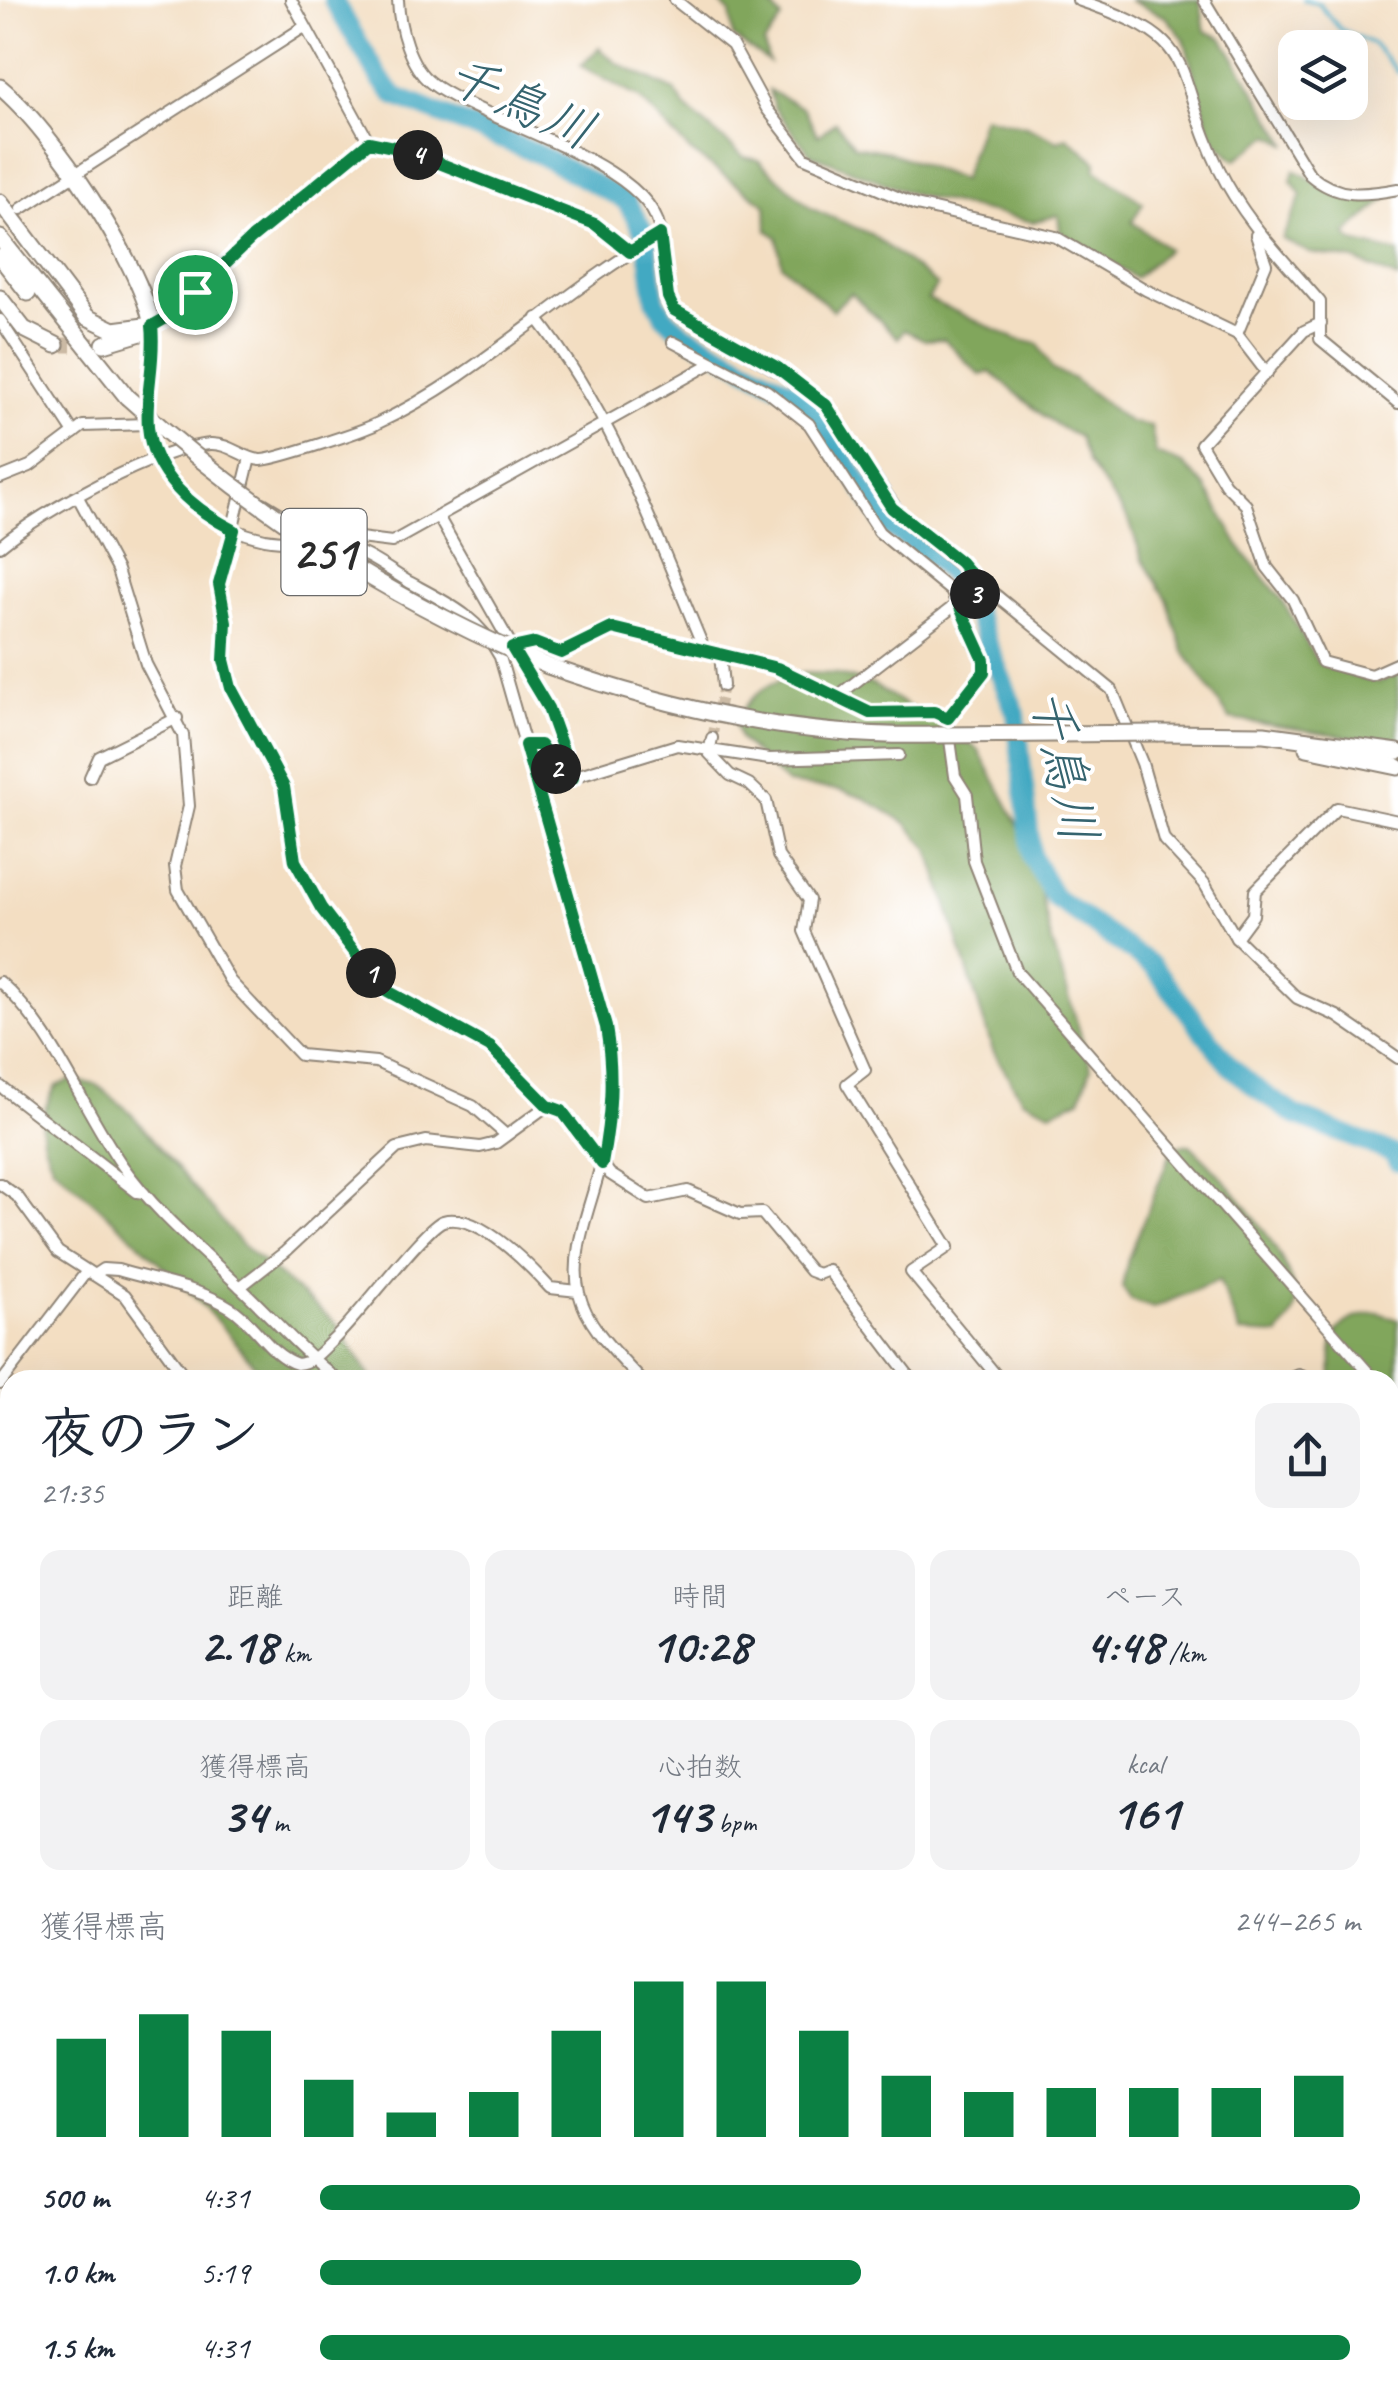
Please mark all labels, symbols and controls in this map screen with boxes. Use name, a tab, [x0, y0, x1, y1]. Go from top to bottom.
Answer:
map controls	[1278, 30, 1368, 120]
button: layers	[1278, 30, 1368, 120]
water label: 千鳥川	[436, 41, 605, 165]
pin: 4	[393, 130, 443, 180]
text: 4	[412, 137, 424, 172]
pin	[153, 250, 238, 335]
icon: arrive	[168, 265, 223, 320]
road number: 251	[282, 509, 366, 595]
pin: 3	[950, 569, 1000, 619]
text: 3	[969, 576, 981, 611]
water label: 千鳥川	[1016, 682, 1113, 848]
pin: 2	[531, 744, 581, 794]
text: 2	[550, 751, 562, 786]
pin: 1	[346, 948, 396, 998]
text: 1	[365, 955, 377, 990]
text: 夜のラン	[40, 1399, 260, 1469]
button: share	[1255, 1403, 1360, 1508]
text: 21:35	[40, 1472, 104, 1513]
text: 距離	[227, 1579, 283, 1614]
text: 時間	[672, 1579, 728, 1614]
text: ペース	[1104, 1579, 1186, 1614]
text: 2.18	[199, 1614, 277, 1677]
text: 10:28	[650, 1614, 750, 1677]
text: 4:48	[1085, 1614, 1162, 1677]
text: km	[277, 1635, 311, 1670]
text: /km	[1162, 1635, 1205, 1670]
text: kcal	[1126, 1746, 1164, 1781]
text: 獲得標高	[199, 1749, 311, 1784]
text: 心拍数	[658, 1749, 742, 1784]
text: 161	[1111, 1781, 1179, 1844]
text: 34	[221, 1784, 266, 1847]
text: 143	[644, 1784, 711, 1847]
text: m	[266, 1805, 289, 1840]
text: bpm	[711, 1805, 756, 1840]
text: 244–265 m	[1234, 1900, 1360, 1941]
text: 獲得標高	[40, 1906, 168, 1947]
text: 500 m	[40, 2177, 109, 2218]
text: 4:31	[200, 2177, 250, 2218]
text: 1.0 km	[40, 2252, 114, 2293]
text: 5:19	[200, 2252, 250, 2293]
text: 1.5 km	[40, 2327, 114, 2368]
text: 4:31	[200, 2327, 250, 2368]

